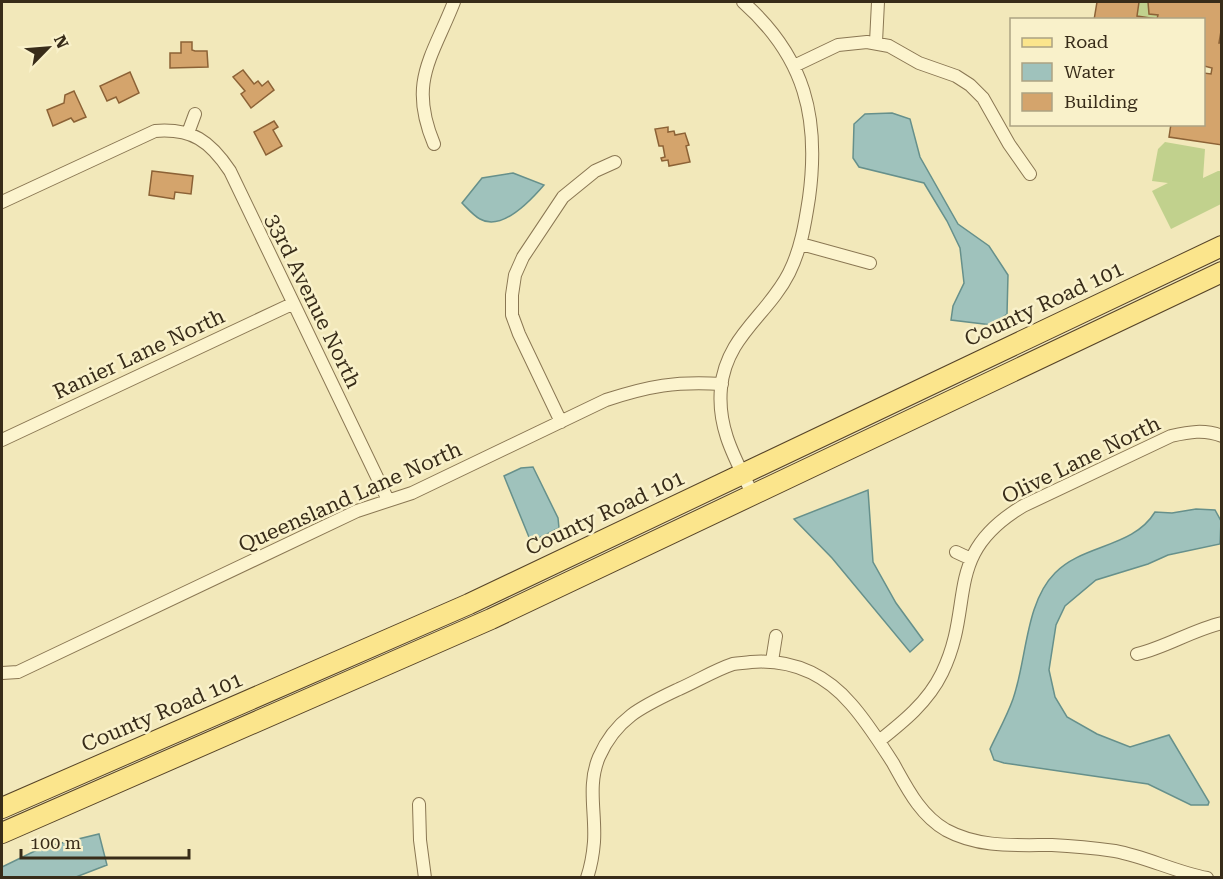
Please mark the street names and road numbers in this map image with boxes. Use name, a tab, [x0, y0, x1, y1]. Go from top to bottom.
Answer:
street label: 33rd Avenue North	[260, 210, 366, 393]
street label: County Road 101	[961, 257, 1127, 351]
street label: Ranier Lane North	[50, 304, 229, 404]
street label: Olive Lane North	[998, 411, 1165, 509]
street label: Queensland Lane North	[235, 437, 466, 557]
street label: County Road 101	[522, 466, 688, 560]
street label: County Road 101	[78, 667, 246, 757]

